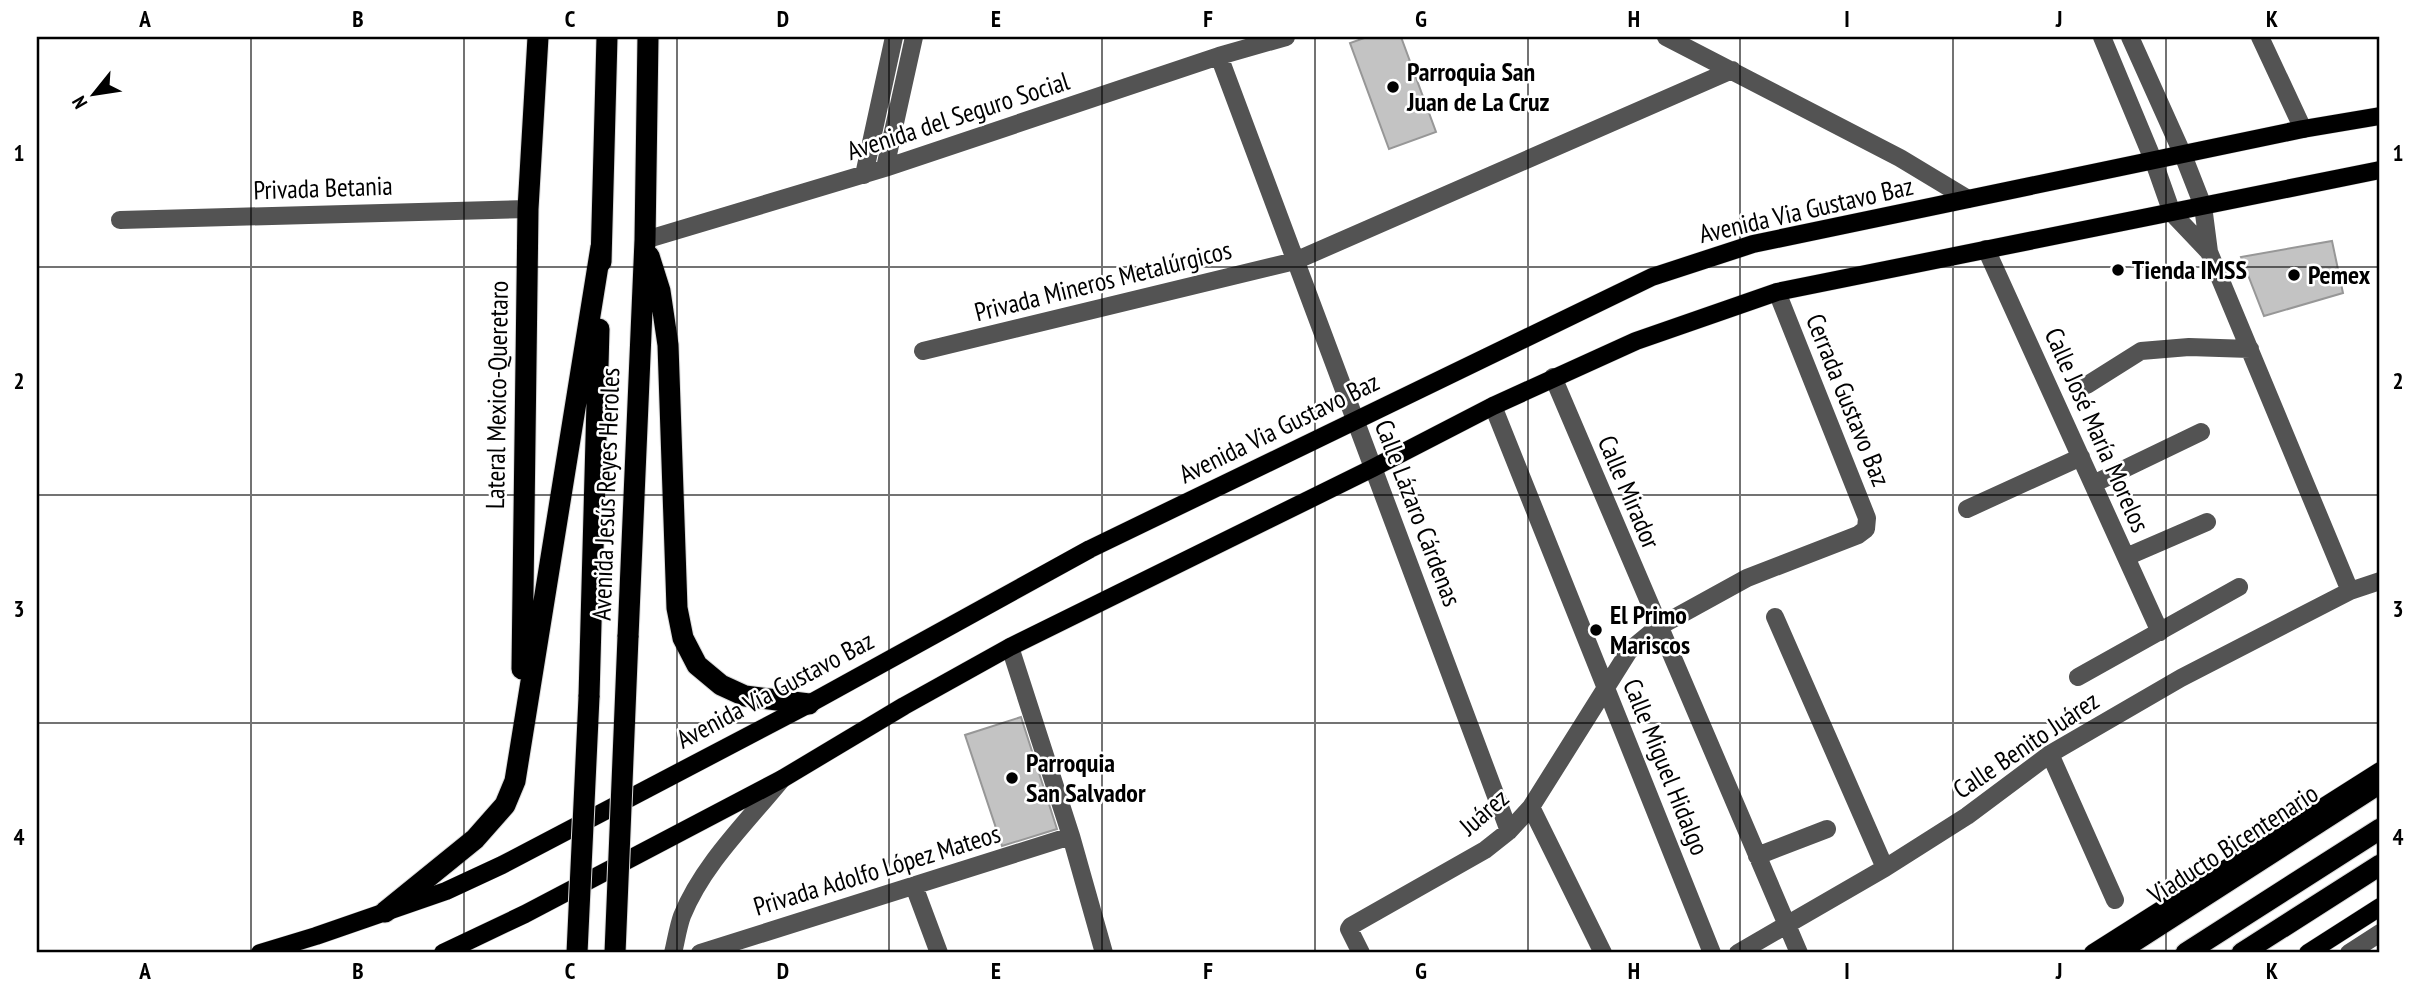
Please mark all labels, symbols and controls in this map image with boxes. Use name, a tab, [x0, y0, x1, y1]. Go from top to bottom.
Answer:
text: A	[138, 4, 151, 33]
text: B	[352, 4, 364, 33]
text: C	[565, 4, 576, 33]
text: D	[777, 4, 789, 33]
text: E	[991, 4, 1001, 33]
text: F	[1203, 4, 1213, 33]
text: G	[1415, 4, 1427, 33]
text: H	[1628, 4, 1640, 33]
text: I	[1844, 4, 1850, 33]
text: J	[2055, 4, 2062, 33]
text: K	[2266, 4, 2278, 33]
place label: Parroquia San Juan de La Cruz	[1406, 55, 1550, 118]
north arrow	[60, 60, 130, 130]
street label: Avenida del Seguro Social	[842, 64, 1073, 167]
marker: Parroquia San Juan de La Cruz	[1385, 79, 1401, 95]
text: N	[66, 92, 92, 113]
text: 1	[14, 138, 25, 167]
text: 1	[2393, 138, 2404, 167]
street label: Privada Betania	[253, 169, 393, 206]
street label: Avenida Via Gustavo Baz	[1696, 169, 1916, 250]
street label: Privada Mineros Metalúrgicos	[971, 233, 1235, 328]
place label: Tienda IMSS	[2132, 253, 2247, 286]
place label: Pemex	[2308, 258, 2371, 291]
marker: Tienda IMSS	[2110, 262, 2126, 278]
marker: Pemex	[2286, 267, 2302, 283]
street label: Lateral Mexico-Queretaro	[478, 280, 515, 509]
street label: Cerrada Gustavo Baz	[1799, 309, 1898, 491]
street label: Calle José María Morelos	[2038, 322, 2157, 537]
street label: Avenida Via Gustavo Baz	[1173, 365, 1384, 490]
text: 2	[14, 366, 25, 395]
text: 2	[2393, 366, 2404, 395]
street label: Avenida Jesús Reyes Heroles	[585, 367, 626, 621]
street label: Calle Lázaro Cárdenas	[1368, 415, 1469, 611]
street label: Calle Mirador	[1591, 430, 1668, 553]
text: 3	[14, 594, 25, 623]
text: 3	[2393, 594, 2404, 623]
place label: El Primo Mariscos	[1610, 598, 1690, 661]
marker: El Primo Mariscos	[1588, 622, 1604, 638]
street label: Avenida Via Gustavo Baz	[670, 624, 879, 755]
street label: Calle Miguel Hidalgo	[1616, 674, 1717, 860]
street label: Calle Benito Juárez	[1946, 684, 2105, 806]
place label: Parroquia San Salvador	[1026, 746, 1146, 809]
marker: Parroquia San Salvador	[1004, 770, 1020, 786]
street label: Viaducto Bicentenario	[2141, 776, 2324, 911]
street label: Juárez	[1451, 781, 1515, 843]
street label: Privada Adolfo López Mateos	[750, 816, 1004, 923]
text: 4	[14, 822, 25, 851]
text: 4	[2393, 822, 2404, 851]
text: A	[138, 956, 151, 985]
text: B	[352, 956, 364, 985]
text: C	[565, 956, 576, 985]
text: D	[777, 956, 789, 985]
text: E	[991, 956, 1001, 985]
text: F	[1203, 956, 1213, 985]
text: G	[1415, 956, 1427, 985]
text: H	[1628, 956, 1640, 985]
text: I	[1844, 956, 1850, 985]
text: J	[2055, 956, 2062, 985]
text: K	[2266, 956, 2278, 985]

